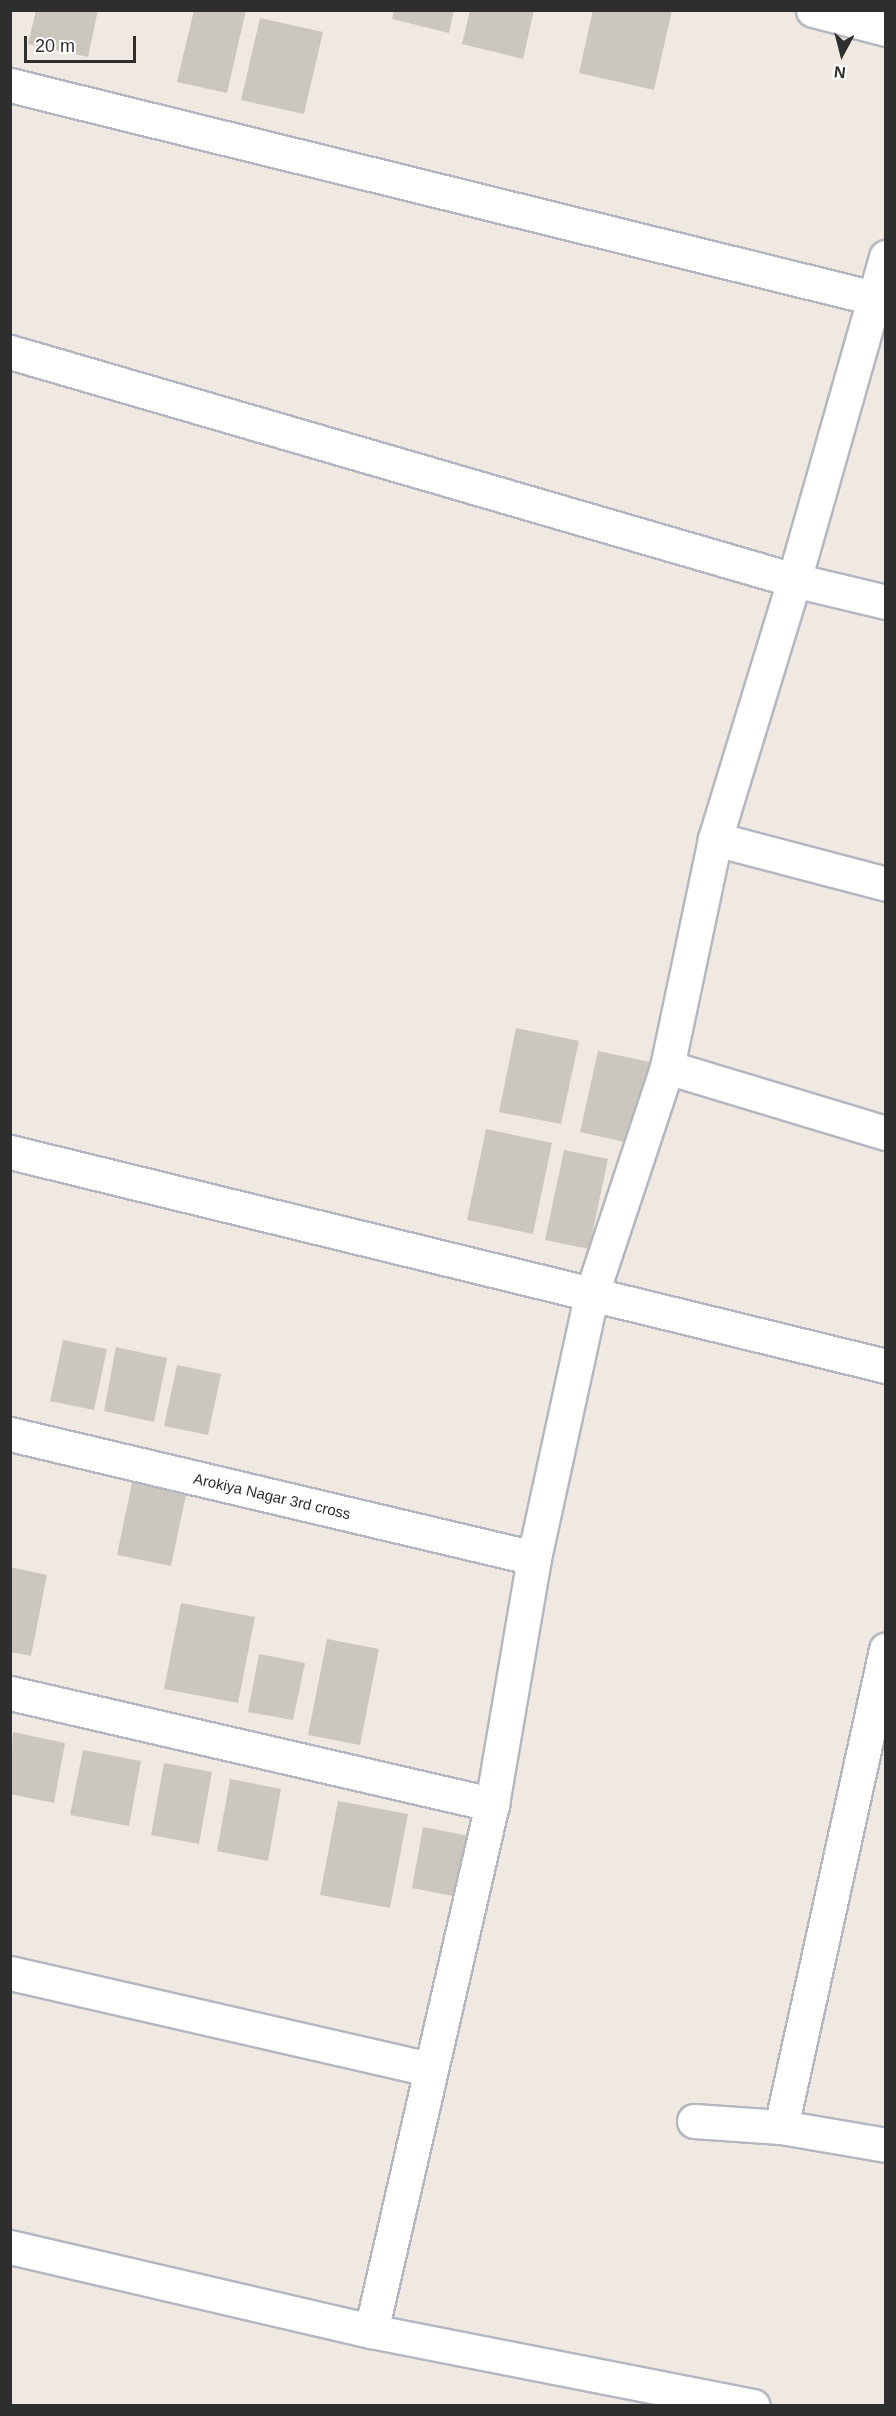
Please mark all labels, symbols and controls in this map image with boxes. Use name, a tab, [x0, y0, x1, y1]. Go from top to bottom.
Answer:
scale bar	[27, 24, 140, 62]
north arrow	[812, 24, 872, 84]
text: 20 m	[35, 36, 75, 56]
text: N	[833, 63, 847, 82]
street label: Arokiya Nagar 3rd cross	[192, 1469, 352, 1523]

